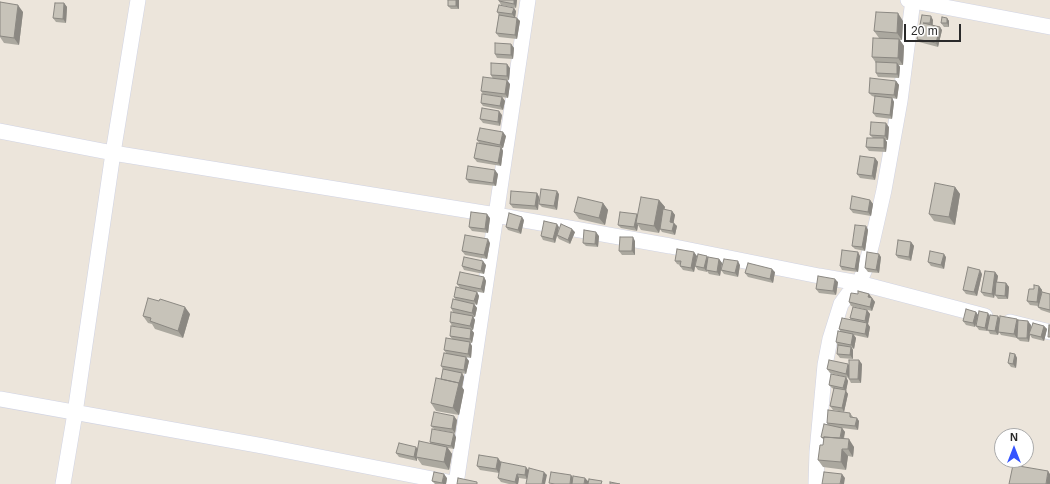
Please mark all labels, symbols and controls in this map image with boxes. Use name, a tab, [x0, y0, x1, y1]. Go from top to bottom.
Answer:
scale bar	[906, 16, 963, 42]
text: 20 m	[911, 24, 938, 38]
north arrow	[994, 428, 1034, 468]
text: N	[1010, 431, 1018, 443]

